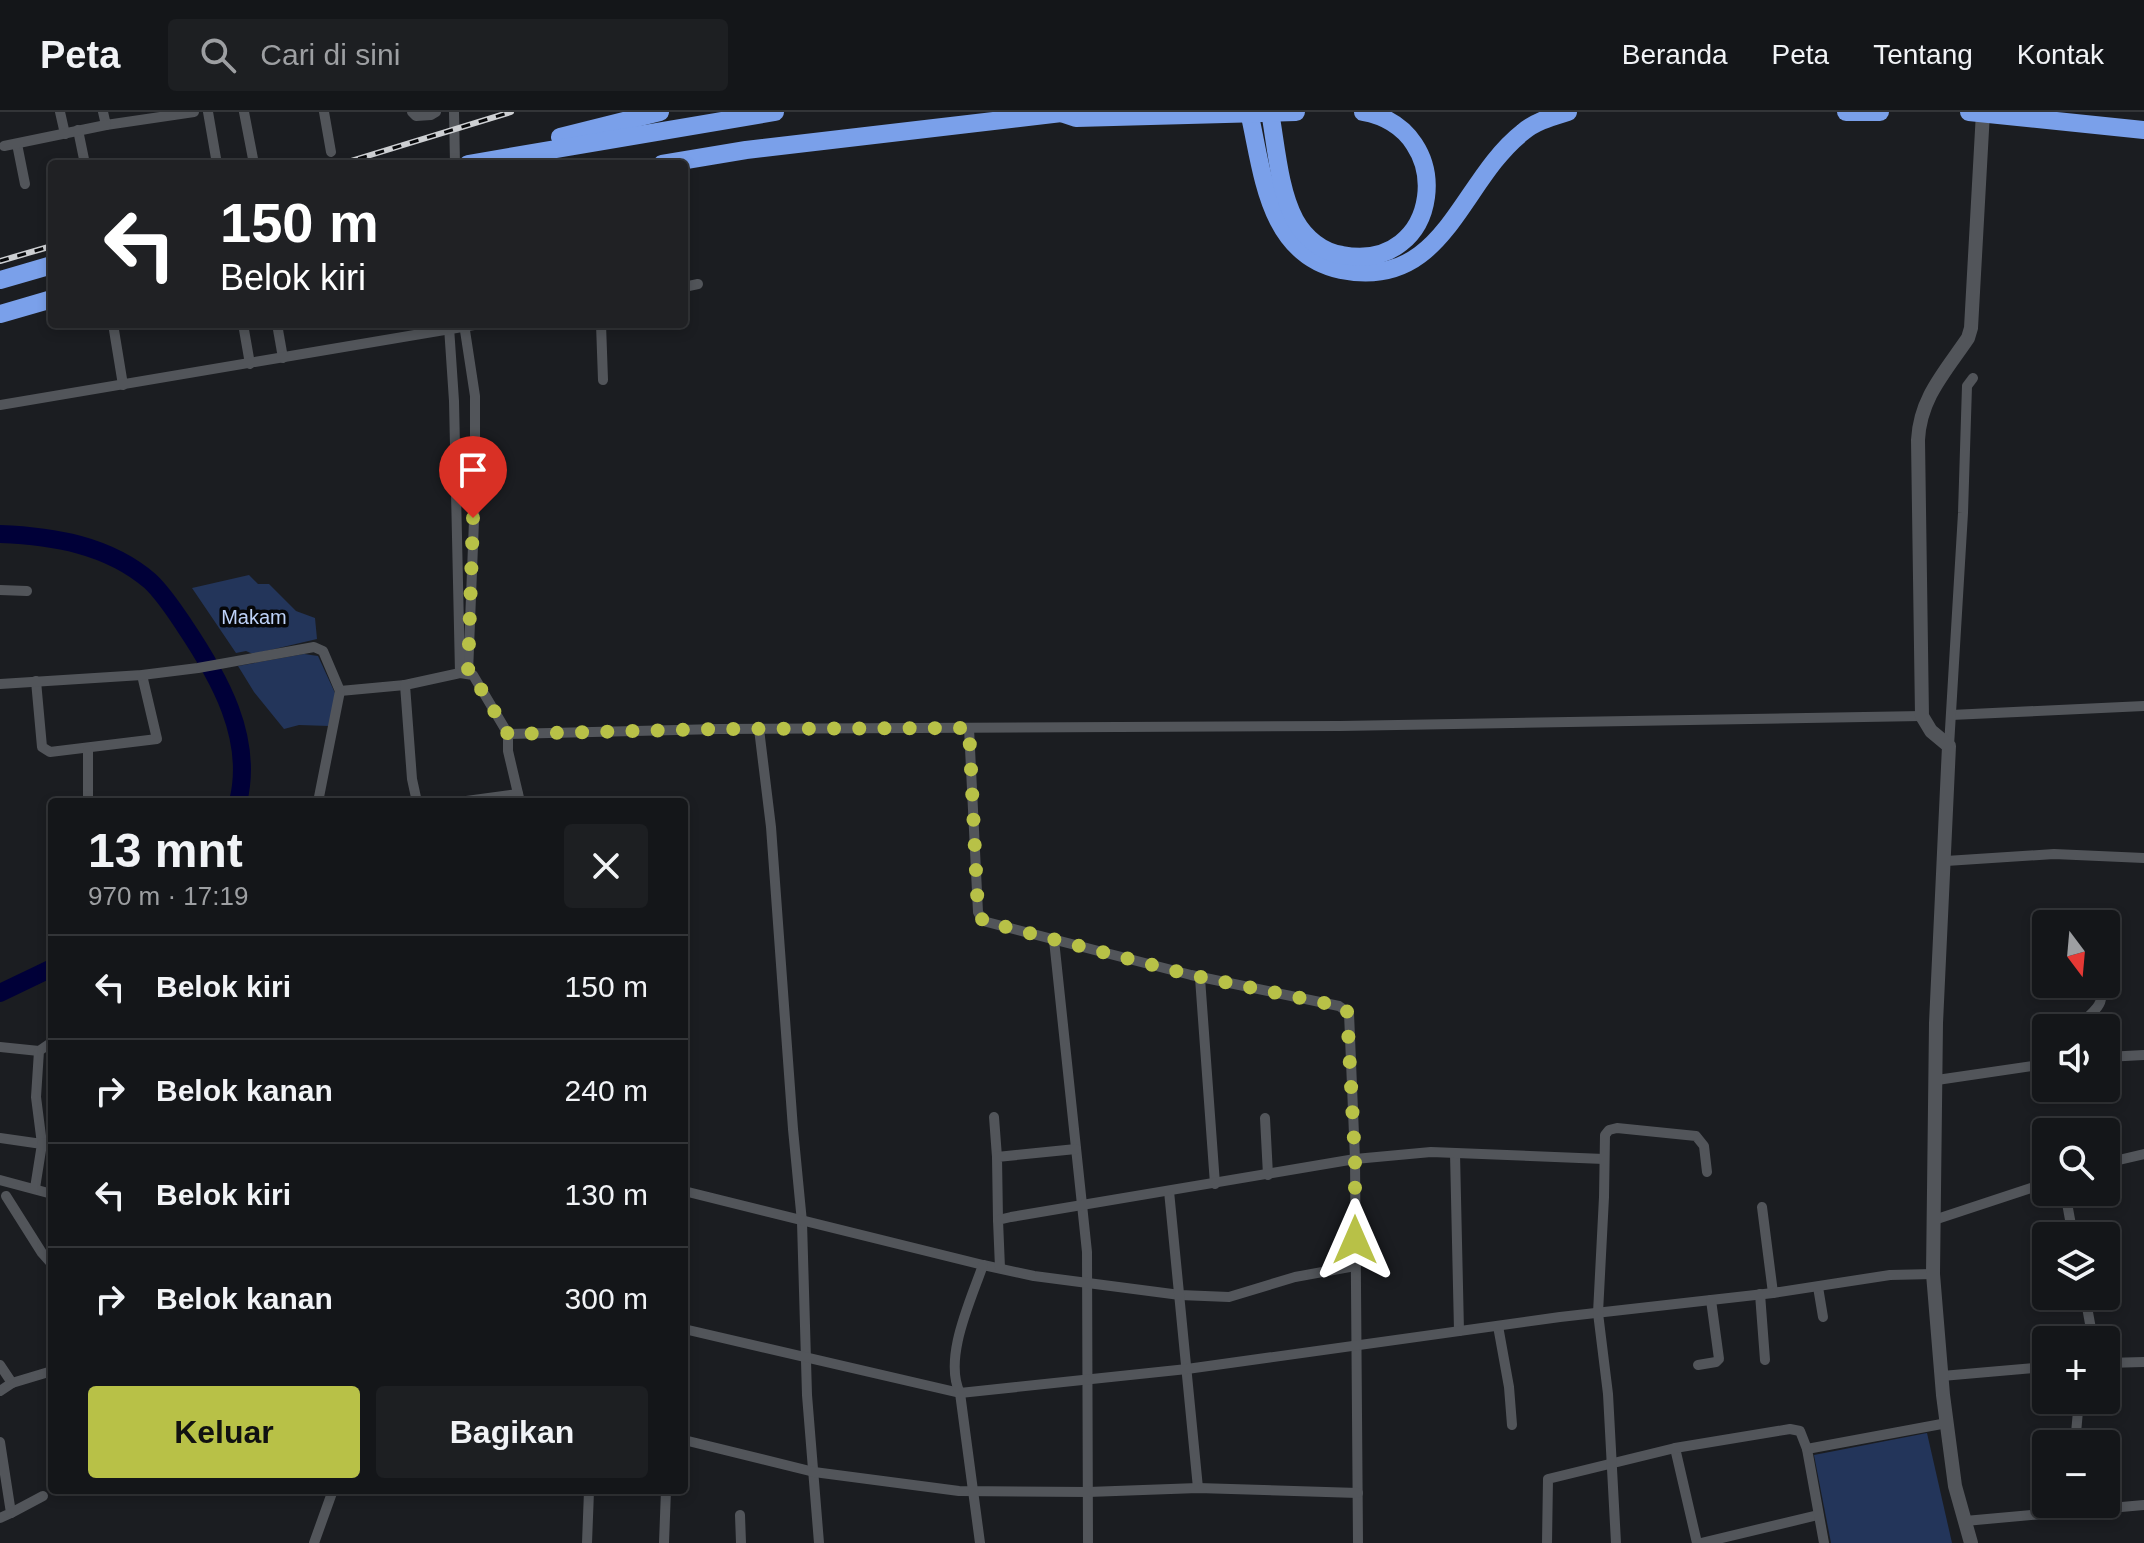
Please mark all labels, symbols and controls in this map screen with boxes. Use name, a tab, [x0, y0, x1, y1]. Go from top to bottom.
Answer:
search box	[168, 19, 728, 91]
icon: search	[196, 33, 240, 77]
text: Peta	[40, 34, 120, 76]
text: Cari di sini	[260, 38, 400, 71]
text: Beranda	[1622, 39, 1728, 70]
text: Peta	[1772, 39, 1829, 70]
text: Tentang	[1873, 39, 1973, 70]
text: Kontak	[2017, 39, 2104, 70]
text: 150 m	[220, 191, 379, 254]
icon: left	[88, 192, 192, 296]
text: Belok kiri	[220, 257, 366, 298]
pin	[439, 436, 507, 518]
icon: arrive	[451, 448, 495, 492]
park label: Makam	[221, 606, 287, 628]
text: 13 mnt	[88, 824, 243, 877]
button: close	[564, 824, 648, 908]
text: 970 m · 17:19	[88, 881, 248, 911]
north arrow	[2032, 910, 2120, 998]
map controls	[2032, 910, 2120, 1518]
icon: left	[88, 965, 132, 1009]
text: Belok kiri	[156, 970, 291, 1003]
text: 150 m	[565, 970, 648, 1003]
button: sound	[2032, 1014, 2120, 1102]
icon: right	[88, 1069, 132, 1113]
text: Belok kanan	[156, 1074, 333, 1107]
text: 240 m	[565, 1074, 648, 1107]
button: search	[2032, 1118, 2120, 1206]
icon: left	[88, 1173, 132, 1217]
text: Belok kiri	[156, 1178, 291, 1211]
text: 130 m	[565, 1178, 648, 1211]
position arrow	[1313, 1198, 1397, 1282]
button: layers	[2032, 1222, 2120, 1310]
icon: right	[88, 1277, 132, 1321]
text: Belok kanan	[156, 1282, 333, 1315]
text: 300 m	[565, 1282, 648, 1315]
button: +	[2032, 1326, 2120, 1414]
button: Keluar	[88, 1386, 360, 1478]
button: Bagikan	[376, 1386, 648, 1478]
button: −	[2032, 1430, 2120, 1518]

